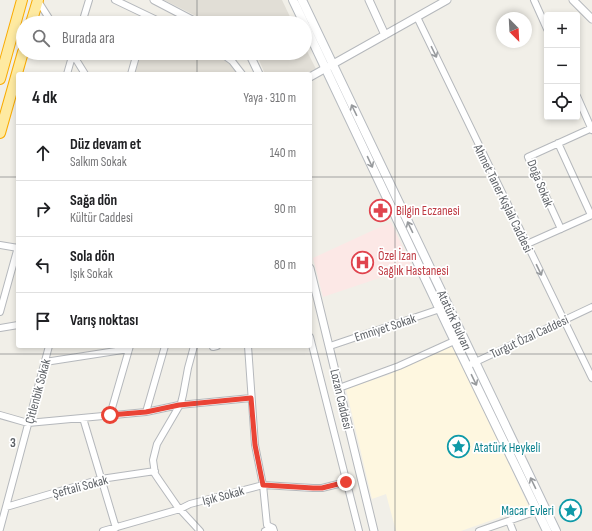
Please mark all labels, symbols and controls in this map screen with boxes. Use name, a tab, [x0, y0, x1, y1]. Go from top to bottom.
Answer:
north arrow	[496, 12, 532, 48]
map controls	[544, 12, 580, 120]
button: +	[544, 12, 580, 48]
search box	[16, 16, 312, 60]
icon: search	[30, 27, 52, 49]
text: Burada ara	[62, 29, 115, 48]
one-way arrow	[431, 46, 438, 58]
button: −	[544, 48, 580, 84]
button: locate	[544, 84, 580, 120]
text: 4 dk	[32, 88, 57, 108]
text: Yaya · 310 m	[243, 90, 296, 106]
one-way arrow	[350, 104, 357, 116]
text: Düz devam et	[70, 135, 141, 154]
street label: Ahmet Taner Kışlalı Caddesi	[470, 141, 536, 255]
icon: ahead	[32, 142, 54, 164]
text: 140 m	[270, 145, 296, 161]
text: Salkım Sokak	[70, 154, 127, 170]
one-way arrow	[367, 155, 374, 167]
street label: Doğa Sokak	[523, 157, 557, 209]
text: Sağa dön	[70, 191, 117, 210]
pharmacy icon: Bilgin Eczanesi	[368, 197, 394, 223]
icon: right	[32, 198, 54, 220]
text: 90 m	[274, 201, 296, 217]
place label: Bilgin Eczanesi	[396, 203, 460, 219]
text: Kültür Caddesi	[70, 210, 133, 226]
one-way arrow	[406, 221, 413, 233]
text: Sola dön	[70, 247, 115, 266]
place label: Özel İzan Sağlık Hastanesi	[378, 247, 449, 279]
hospital icon: Özel İzan Sağlık Hastanesi	[349, 249, 375, 275]
icon: left	[32, 254, 54, 276]
text: 80 m	[274, 257, 296, 273]
one-way arrow	[536, 263, 543, 275]
text: Işık Sokak	[70, 266, 113, 282]
street label: Atatürk Bulvarı	[433, 287, 475, 353]
icon: arrive	[32, 310, 54, 332]
street label: Emniyet Sokak	[353, 310, 418, 345]
text: Varış noktası	[70, 311, 138, 330]
street label: Turgut Özal Caddesi	[487, 311, 571, 362]
street label: Çitlenbik Sokak	[22, 357, 54, 426]
street label: Lozan Caddesi	[326, 367, 356, 431]
one-way arrow	[471, 374, 478, 386]
route start	[101, 406, 119, 424]
place icon: Atatürk Heykeli	[446, 434, 472, 460]
text: 3	[10, 435, 16, 451]
place label: Atatürk Heykeli	[473, 440, 541, 456]
street label: Şeftali Sokak	[51, 472, 110, 502]
route end	[337, 473, 355, 491]
one-way arrow	[529, 478, 536, 490]
street label: Işık Sokak	[201, 483, 246, 509]
place icon: Macar Evleri	[557, 497, 583, 523]
place label: Macar Evleri	[501, 503, 554, 519]

